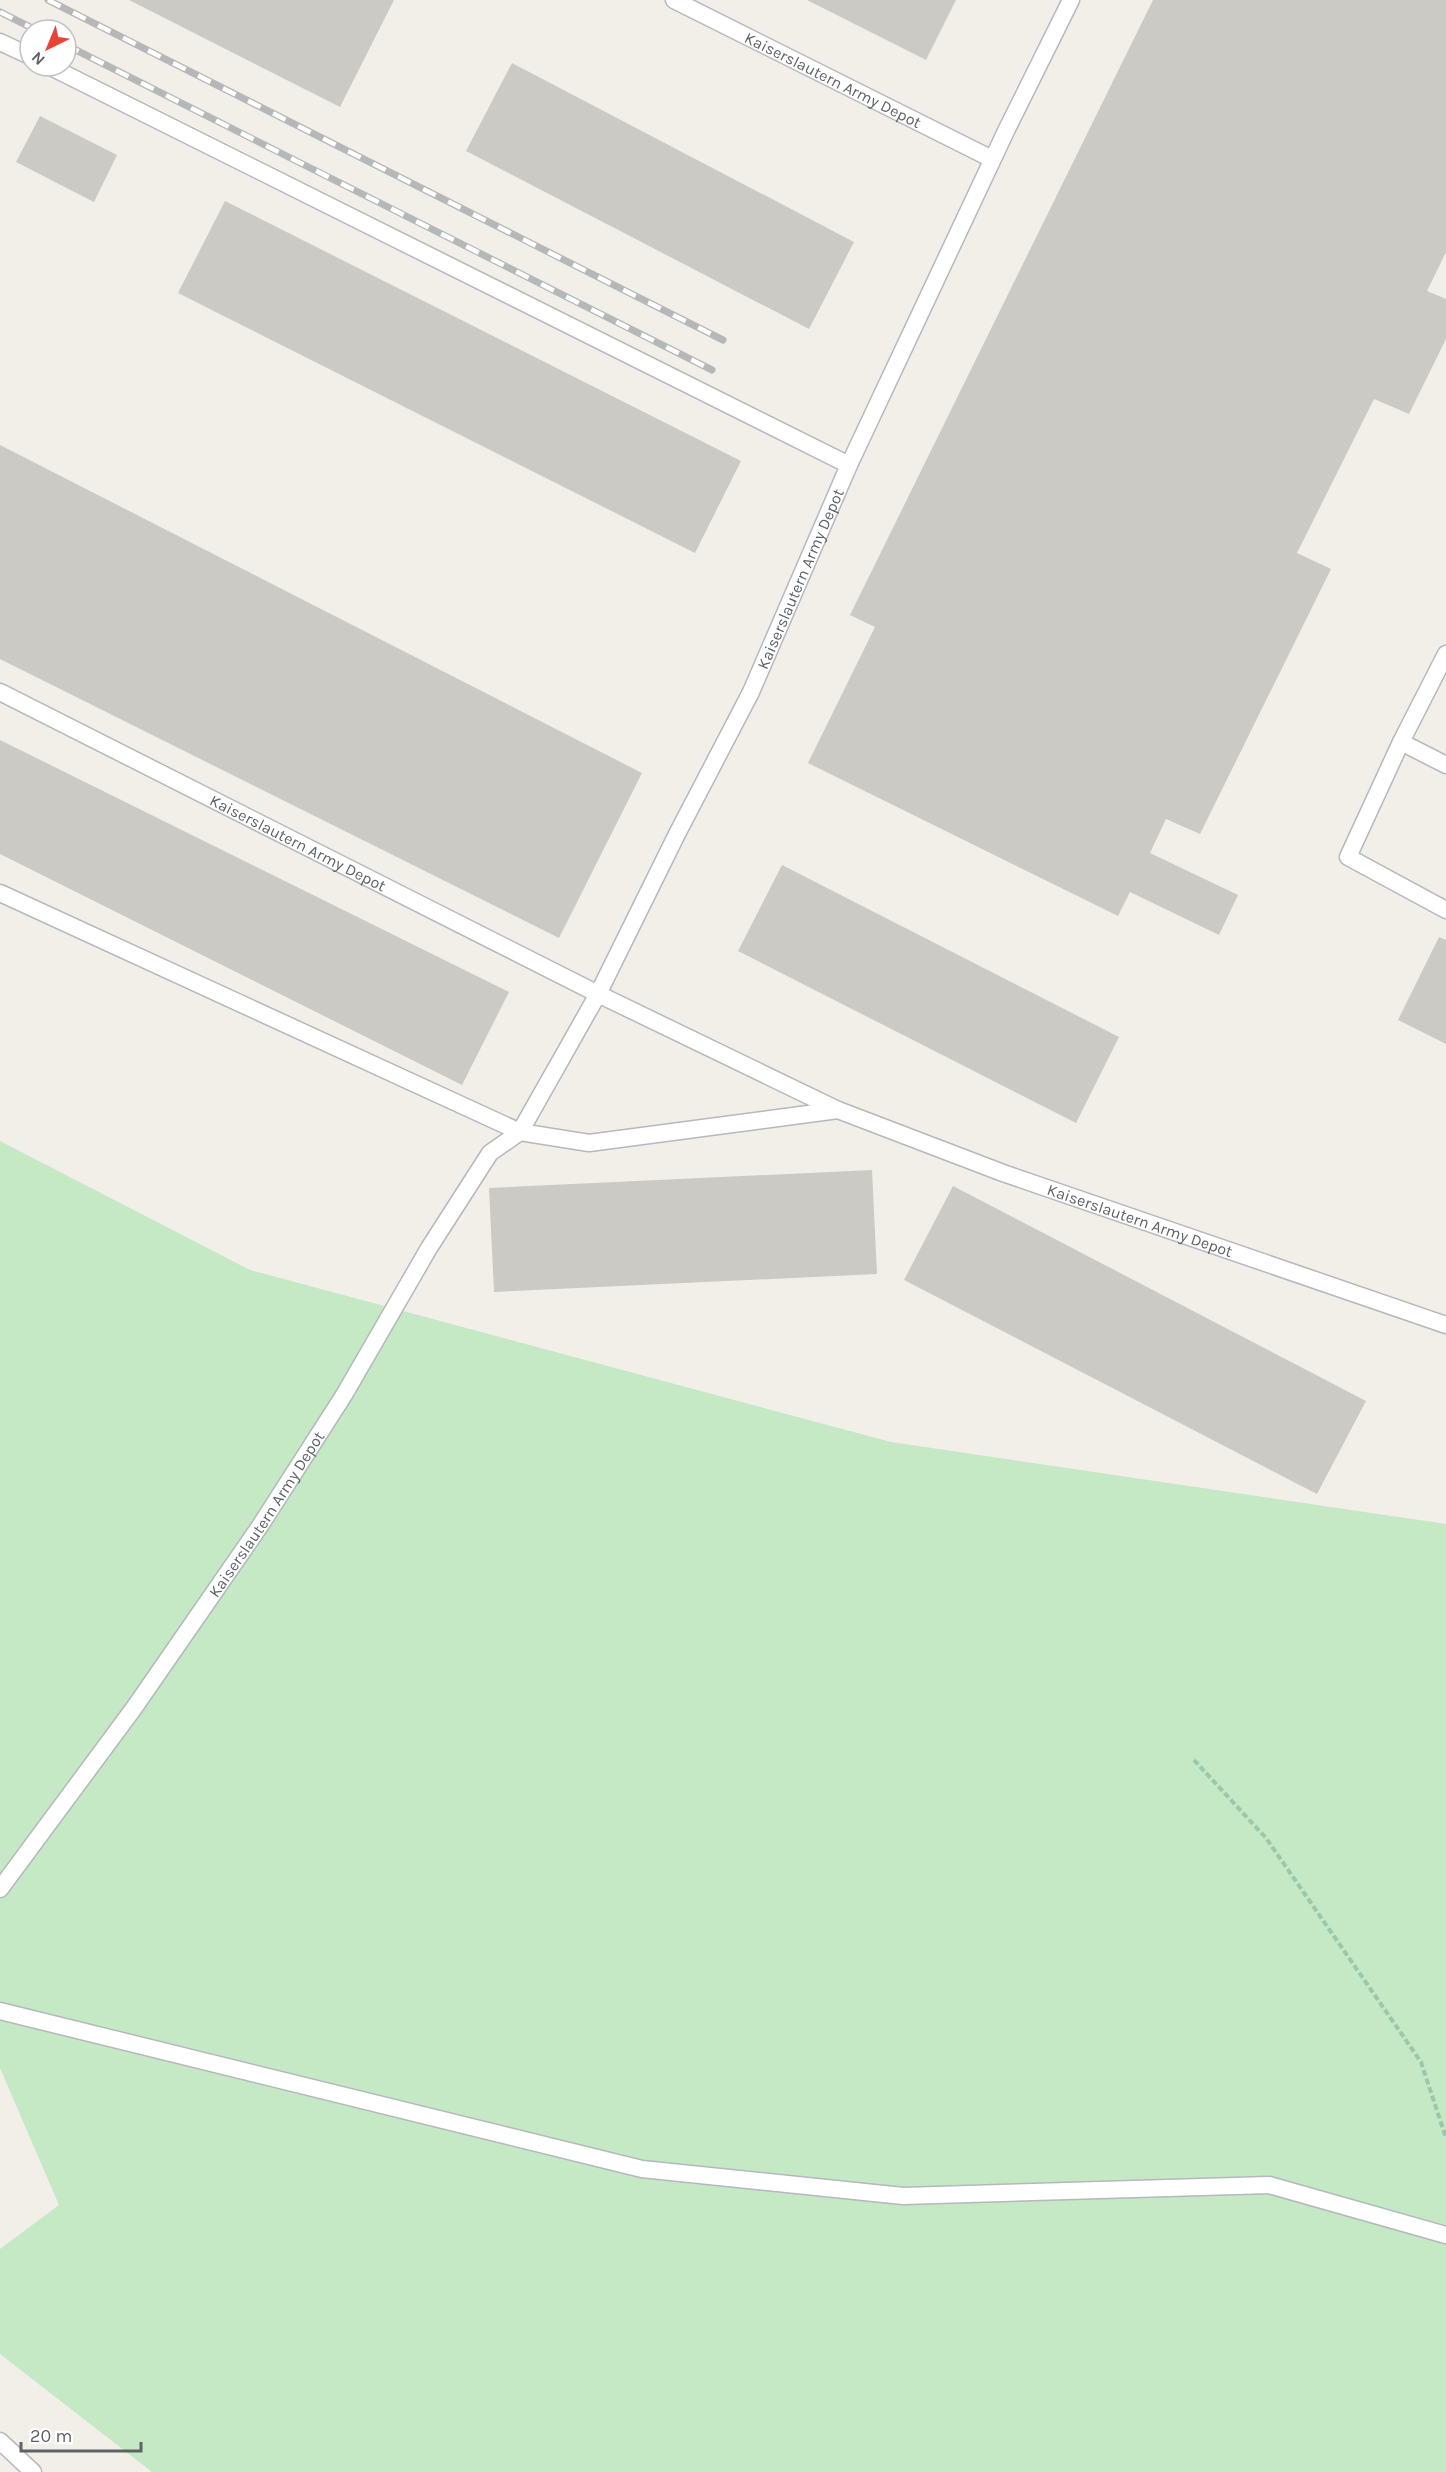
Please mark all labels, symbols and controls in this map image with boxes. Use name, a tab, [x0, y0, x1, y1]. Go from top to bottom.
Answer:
north arrow	[18, 18, 78, 78]
street label: Kaiserslautern Army Depot	[742, 28, 925, 132]
text: N	[27, 48, 49, 69]
street label: Kaiserslautern Army Depot	[753, 485, 847, 672]
street label: Kaiserslautern Army Depot	[207, 790, 389, 895]
street label: Kaiserslautern Army Depot	[1045, 1179, 1235, 1261]
street label: Kaiserslautern Army Depot	[204, 1428, 328, 1600]
scale bar	[21, 2415, 141, 2453]
text: 20 m	[30, 2425, 72, 2447]

